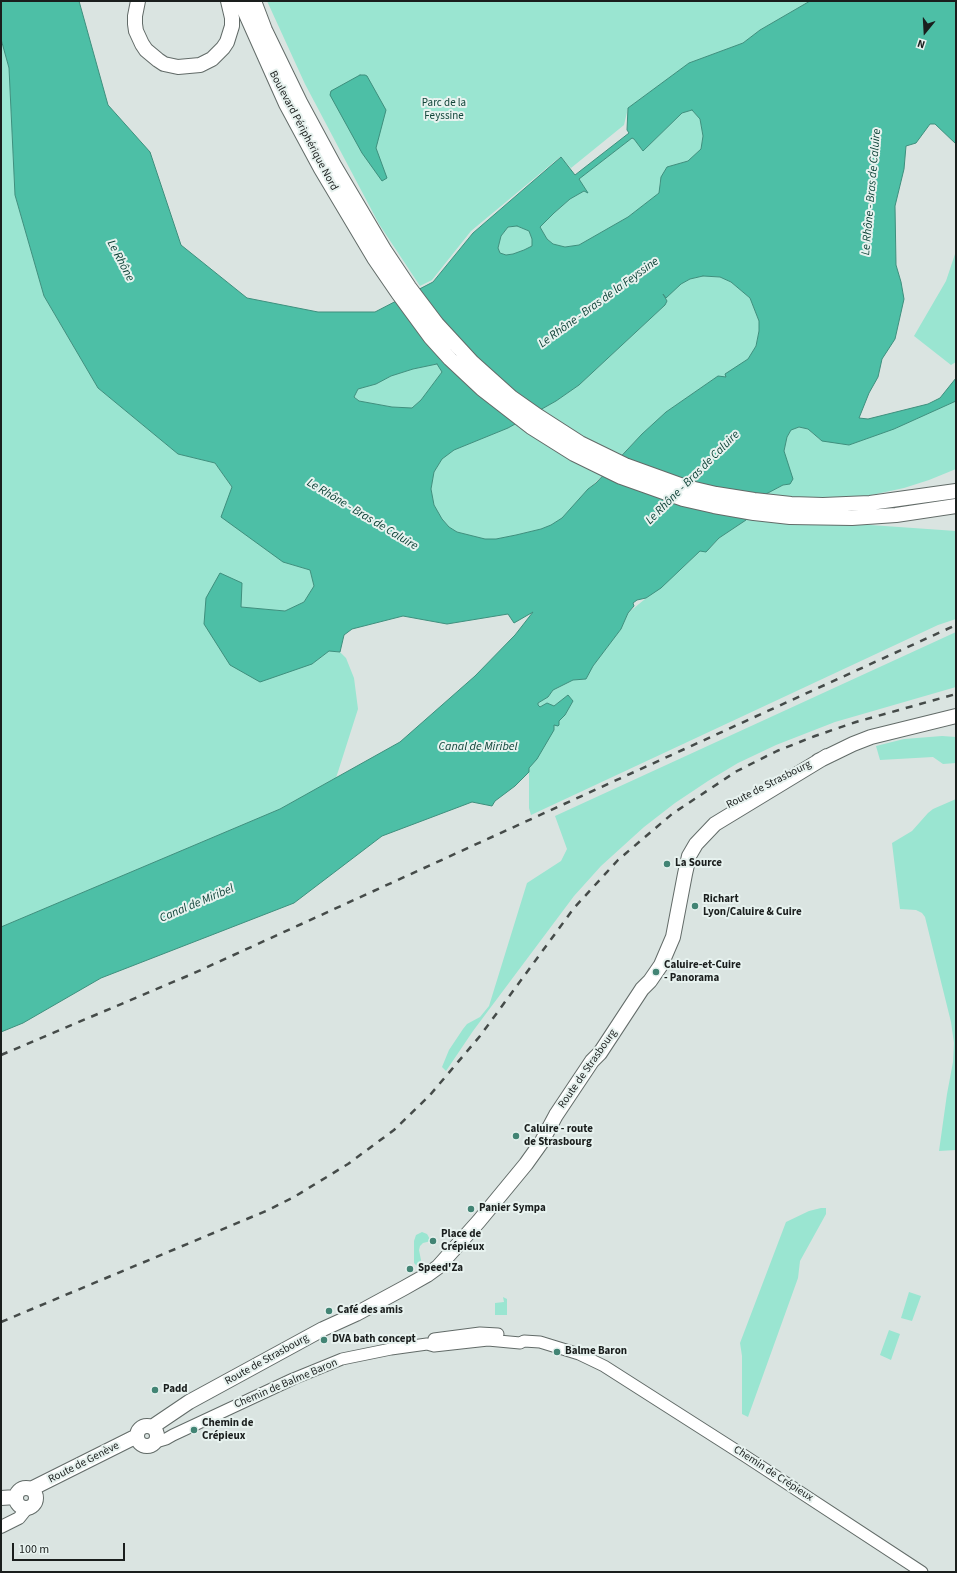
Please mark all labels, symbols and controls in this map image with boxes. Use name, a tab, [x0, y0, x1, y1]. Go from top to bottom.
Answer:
north arrow	[905, 12, 945, 52]
text: N	[915, 36, 927, 52]
street label: Boulevard Périphérique Nord	[266, 69, 340, 193]
park label: Parc de la Feyssine	[422, 97, 466, 123]
water label: Le Rhône - Bras de Caluire	[859, 128, 885, 256]
water label: Le Rhône	[103, 238, 137, 284]
water label: Le Rhône - Bras de la Feyssine	[536, 255, 662, 351]
water label: Le Rhône - Bras de Caluire	[643, 428, 743, 528]
water label: Le Rhône - Bras de Caluire	[304, 476, 420, 554]
water label: Canal de Miribel	[438, 740, 518, 754]
street label: Route de Strasbourg	[724, 758, 814, 812]
place label: La Source	[675, 857, 722, 871]
marker: La Source	[662, 859, 672, 869]
water label: Canal de Miribel	[158, 882, 236, 926]
place label: Richart Lyon/Caluire & Cuire	[703, 893, 802, 919]
marker: Richart Lyon/Caluire & Cuire	[690, 901, 700, 911]
place label: Caluire-et-Cuire - Panorama	[664, 959, 741, 985]
marker: Caluire-et-Cuire - Panorama	[651, 967, 661, 977]
street label: Route de Strasbourg	[556, 1027, 620, 1111]
place label: Caluire - route de Strasbourg	[524, 1123, 593, 1149]
marker: Caluire - route de Strasbourg	[511, 1131, 521, 1141]
place label: Panier Sympa	[479, 1202, 546, 1216]
marker: Panier Sympa	[466, 1204, 476, 1214]
place label: Place de Crépieux	[441, 1228, 484, 1254]
marker: Place de Crépieux	[428, 1236, 438, 1246]
place label: Speed'Za	[418, 1262, 463, 1276]
marker: Speed'Za	[405, 1264, 415, 1274]
place label: Café des amis	[337, 1304, 403, 1318]
marker: Café des amis	[324, 1306, 334, 1316]
street label: Route de Strasbourg	[223, 1332, 311, 1388]
place label: DVA bath concept	[332, 1333, 416, 1347]
marker: DVA bath concept	[319, 1335, 329, 1345]
place label: Balme Baron	[565, 1345, 627, 1359]
marker: Balme Baron	[552, 1347, 562, 1357]
street label: Chemin de Balme Baron	[232, 1356, 340, 1412]
place label: Padd	[163, 1383, 188, 1397]
marker: Padd	[150, 1385, 160, 1395]
place label: Chemin de Crépieux	[202, 1417, 253, 1443]
marker: Chemin de Crépieux	[189, 1425, 199, 1435]
street label: Route de Genève	[47, 1440, 121, 1486]
street label: Chemin de Crépieux	[731, 1443, 815, 1505]
scale bar	[14, 1535, 127, 1561]
text: 100 m	[19, 1541, 49, 1558]

